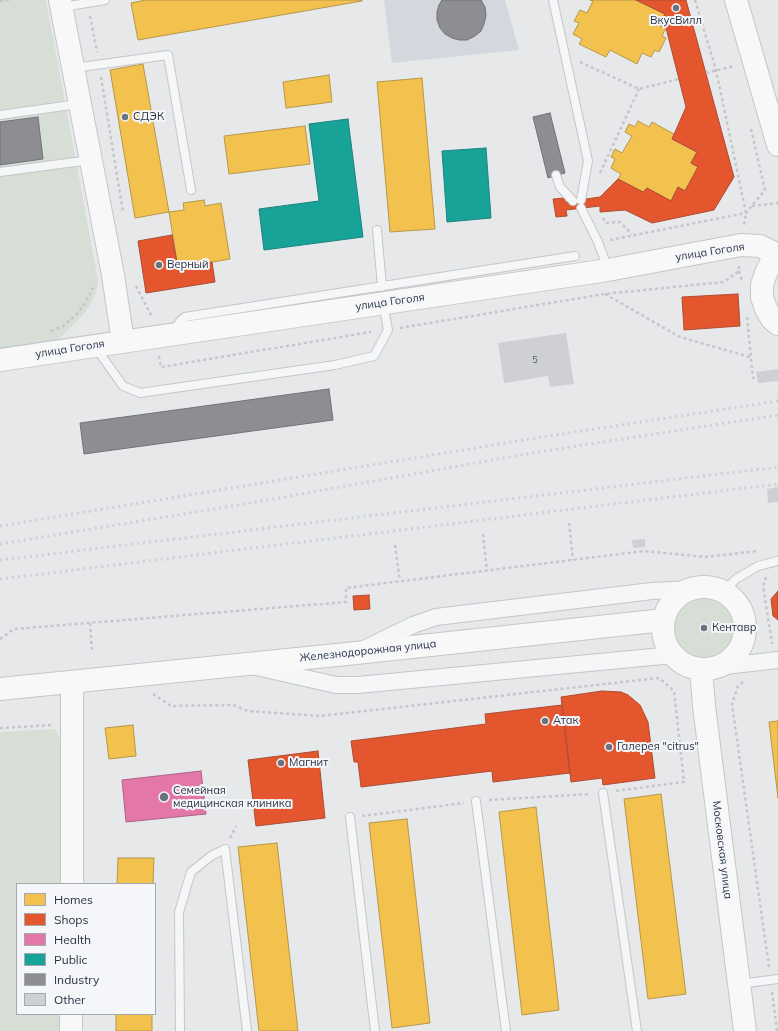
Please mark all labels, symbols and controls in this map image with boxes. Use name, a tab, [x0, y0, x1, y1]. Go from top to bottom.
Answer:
marker: ВкусВилл	[671, 3, 681, 13]
place label: ВкусВилл	[650, 14, 702, 28]
place label: СДЭК	[133, 110, 164, 124]
marker: СДЭК	[120, 112, 130, 122]
street label: улица Гоголя	[675, 240, 745, 264]
place label: Верный	[167, 258, 209, 272]
marker: Верный	[154, 260, 164, 270]
street label: улица Гоголя	[355, 291, 425, 313]
street label: улица Гоголя	[35, 337, 105, 361]
house number: 5	[532, 355, 538, 365]
place label: Кентавр	[712, 621, 756, 635]
marker: Кентавр	[699, 623, 709, 633]
street label: Железнодорожная улица	[299, 637, 437, 665]
place label: Атак	[553, 714, 578, 728]
marker: Атак	[540, 716, 550, 726]
place label: Галерея "citrus"	[617, 740, 699, 754]
marker: Галерея "citrus"	[604, 742, 614, 752]
place label: Магнит	[289, 756, 328, 770]
marker: Магнит	[276, 758, 286, 768]
place label: Семейная медицинская клиника	[173, 784, 291, 810]
marker: Семейная медицинская клиника	[158, 791, 170, 803]
street label: Московская улица	[709, 800, 735, 900]
legend	[16, 883, 156, 1015]
text: Homes	[54, 892, 93, 907]
text: Shops	[54, 912, 89, 927]
text: Health	[54, 932, 91, 947]
text: Public	[54, 952, 88, 967]
text: Industry	[54, 972, 99, 987]
text: Other	[54, 992, 85, 1007]

